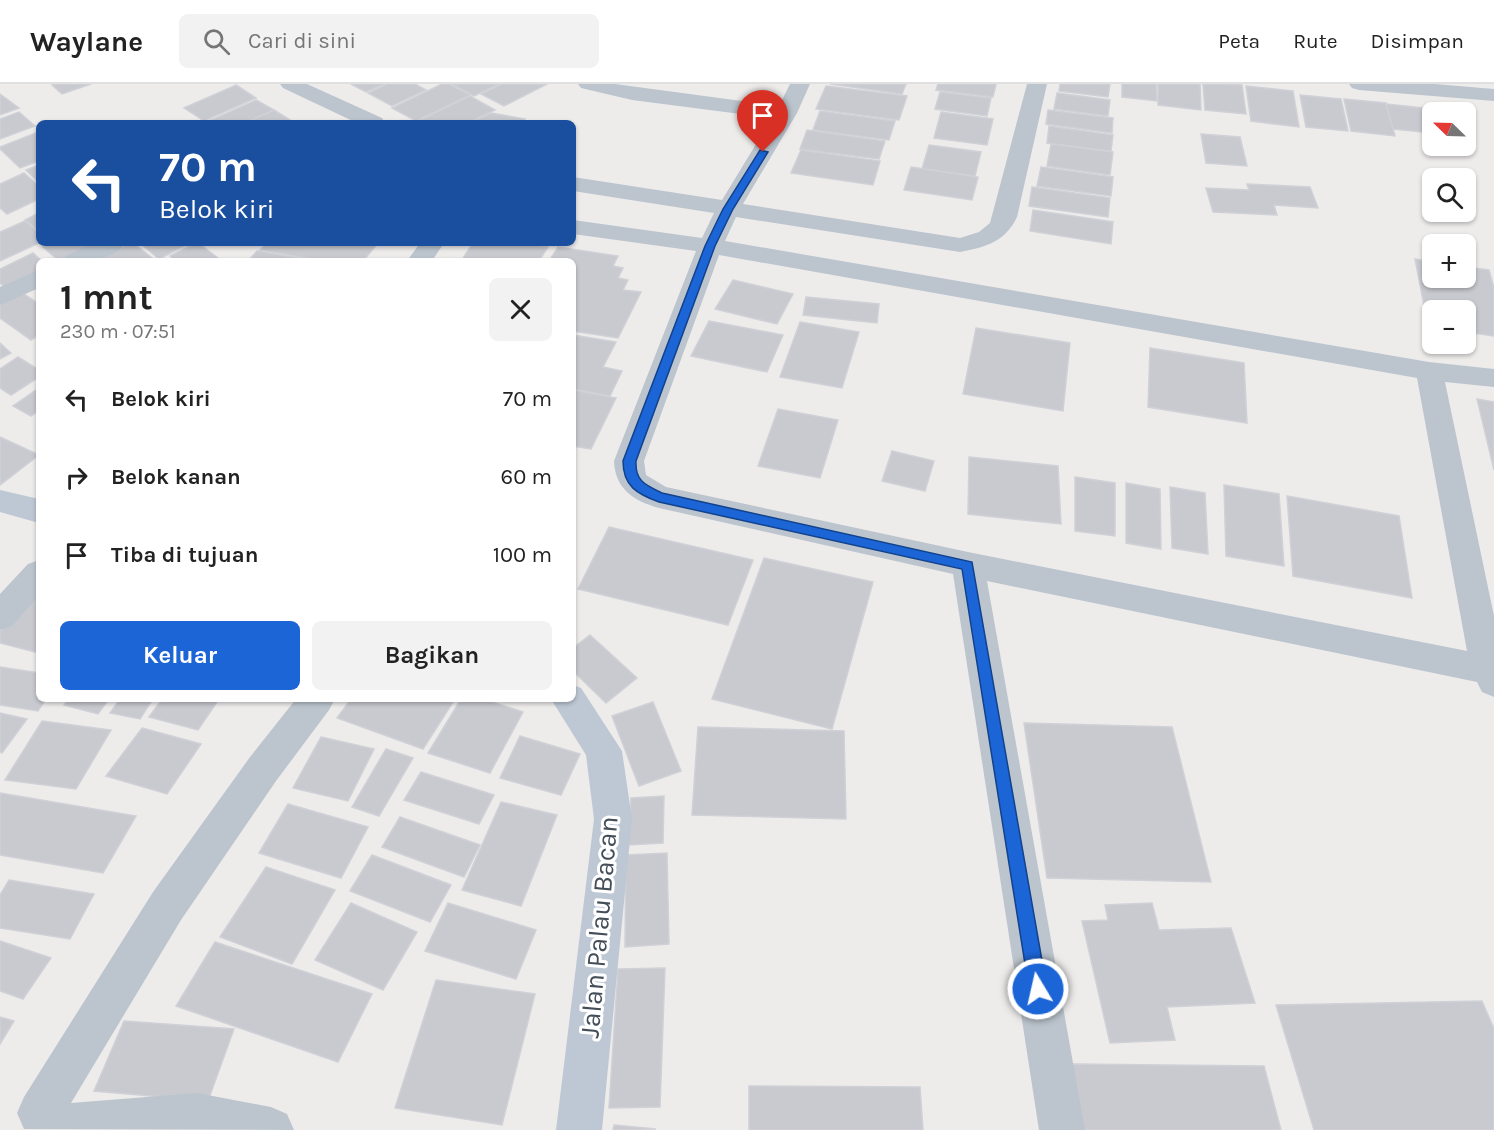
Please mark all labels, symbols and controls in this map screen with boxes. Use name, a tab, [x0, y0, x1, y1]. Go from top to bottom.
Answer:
search box	[179, 14, 599, 68]
text: Waylane	[30, 25, 143, 58]
icon: search	[200, 25, 233, 58]
text: Cari di sini	[248, 28, 356, 54]
text: Peta	[1218, 29, 1260, 53]
text: Rute	[1293, 29, 1337, 53]
text: Disimpan	[1370, 29, 1464, 53]
pin	[737, 90, 788, 152]
icon: arrive	[746, 99, 779, 132]
north arrow	[1422, 102, 1476, 156]
map controls	[1422, 102, 1476, 354]
text: 70 m	[159, 142, 257, 192]
icon: left	[60, 144, 138, 222]
button: search	[1422, 168, 1476, 222]
text: Belok kiri	[159, 193, 275, 225]
button: +	[1422, 234, 1476, 288]
text: 1 mnt	[60, 276, 153, 318]
button: close	[489, 278, 552, 341]
button: −	[1422, 300, 1476, 354]
text: 230 m · 07:51	[60, 320, 176, 343]
icon: left	[60, 383, 93, 416]
text: Belok kiri	[111, 386, 211, 412]
text: 70 m	[503, 386, 552, 412]
icon: right	[60, 461, 93, 494]
text: Belok kanan	[111, 464, 241, 490]
text: 60 m	[501, 464, 552, 490]
icon: arrive	[60, 539, 93, 572]
text: Tiba di tujuan	[111, 542, 258, 568]
text: 100 m	[493, 542, 552, 568]
button: Keluar	[60, 621, 300, 690]
button: Bagikan	[312, 621, 552, 690]
street label: Jalan Palau Bacan	[573, 815, 625, 1039]
position arrow	[1006, 957, 1070, 1021]

